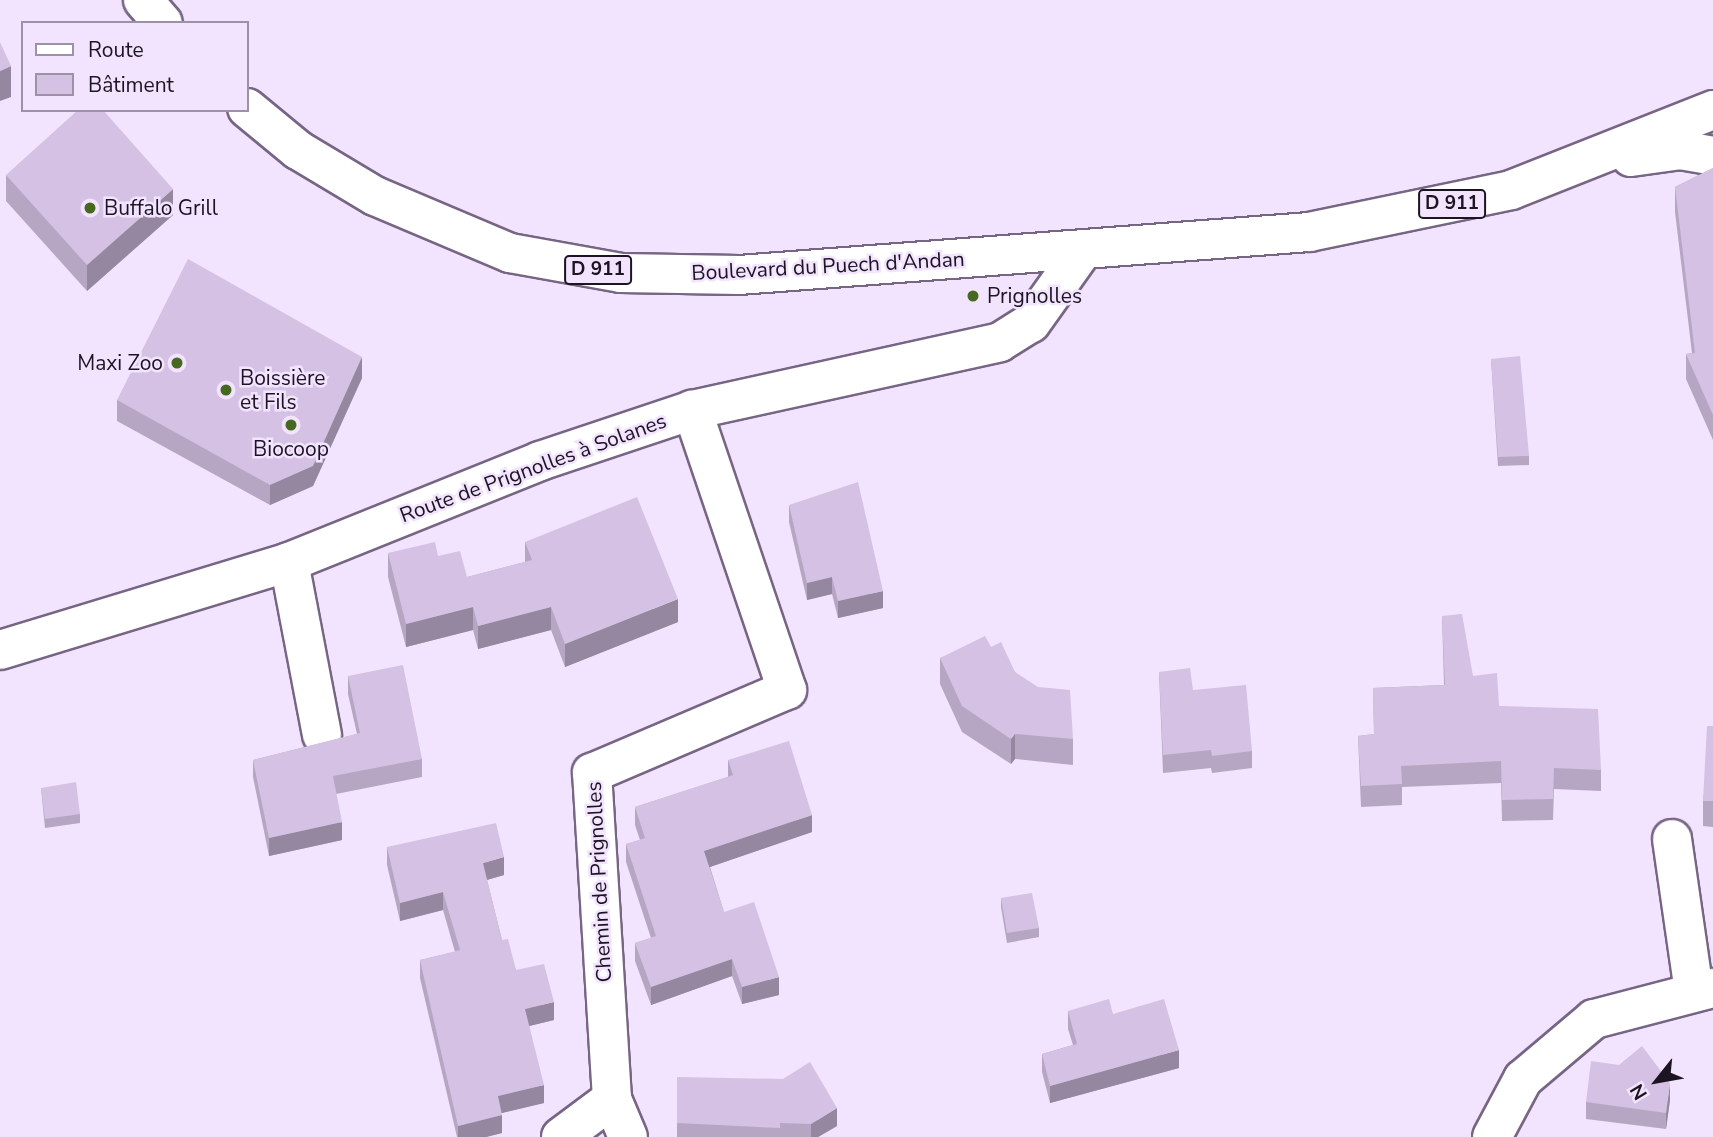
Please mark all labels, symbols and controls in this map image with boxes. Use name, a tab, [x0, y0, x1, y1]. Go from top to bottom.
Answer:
legend	[21, 21, 248, 112]
text: Route	[88, 36, 144, 64]
text: Bâtiment	[88, 71, 174, 99]
road number: D 911	[1417, 188, 1487, 220]
place label: Buffalo Grill	[104, 195, 218, 221]
marker: Buffalo Grill	[82, 200, 98, 216]
street label: Boulevard du Puech d'Andan	[691, 246, 965, 286]
road number: D 911	[563, 254, 633, 286]
place label: Prignolles	[987, 283, 1082, 309]
marker: Prignolles	[965, 288, 981, 304]
place label: Maxi Zoo	[77, 350, 163, 376]
marker: Maxi Zoo	[169, 355, 185, 371]
place label: Boissière et Fils	[240, 365, 326, 415]
marker: Boissière et Fils	[218, 382, 234, 398]
street label: Route de Prignolles à Solanes	[396, 408, 670, 528]
marker: Biocoop	[283, 417, 299, 433]
place label: Biocoop	[253, 436, 329, 462]
street label: Chemin de Prignolles	[581, 781, 617, 983]
north arrow	[1622, 1046, 1692, 1116]
text: N	[1624, 1079, 1654, 1105]

